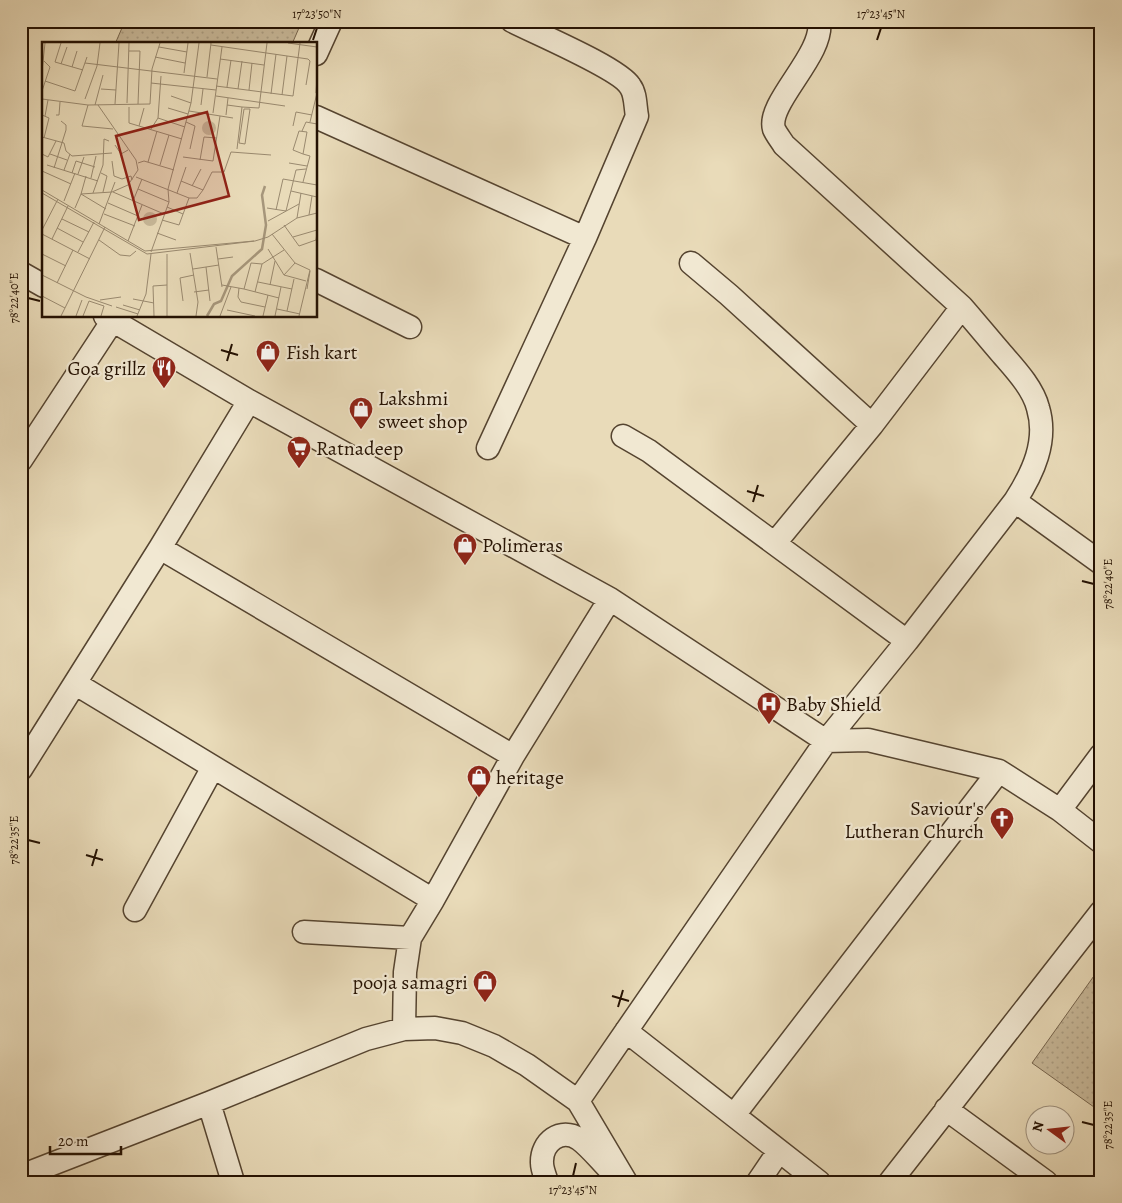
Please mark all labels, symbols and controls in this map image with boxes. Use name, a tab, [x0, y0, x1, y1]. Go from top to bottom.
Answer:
text: 17°23'50"N	[292, 6, 342, 22]
text: 17°23'45"N	[857, 6, 906, 22]
inset map	[42, 42, 318, 318]
text: 78°22'40"E	[6, 273, 22, 323]
shop icon: Fish kart	[255, 339, 281, 373]
place label: Fish kart	[286, 339, 358, 366]
place label: Goa grillz	[68, 355, 146, 382]
restaurant icon: Goa grillz	[151, 355, 177, 389]
place label: Lakshmi sweet shop	[378, 385, 468, 435]
shop icon: Lakshmi sweet shop	[348, 396, 374, 430]
supermarket icon: Ratnadeep	[286, 435, 312, 469]
place label: Ratnadeep	[316, 435, 403, 462]
shop icon: Polimeras	[452, 532, 478, 566]
place label: Polimeras	[482, 532, 563, 559]
text: 78°22'40"E	[1100, 559, 1116, 609]
hospital icon: Baby Shield	[756, 691, 782, 725]
place label: Baby Shield	[786, 691, 882, 718]
shop icon: heritage	[466, 764, 492, 798]
place label: heritage	[496, 764, 564, 791]
place label: Saviour's Lutheran Church	[844, 795, 984, 845]
church icon: Saviour's Lutheran Church	[989, 806, 1015, 840]
text: 78°22'35"E	[6, 816, 22, 864]
place label: pooja samagri	[353, 969, 468, 996]
shop icon: pooja samagri	[472, 969, 498, 1003]
text: 78°22'35"E	[1100, 1101, 1116, 1149]
north arrow	[1024, 1106, 1074, 1156]
text: N	[1027, 1119, 1048, 1134]
scale bar	[50, 1123, 121, 1155]
text: 20 m	[58, 1131, 89, 1151]
text: 17°23'45"N	[549, 1182, 598, 1198]

